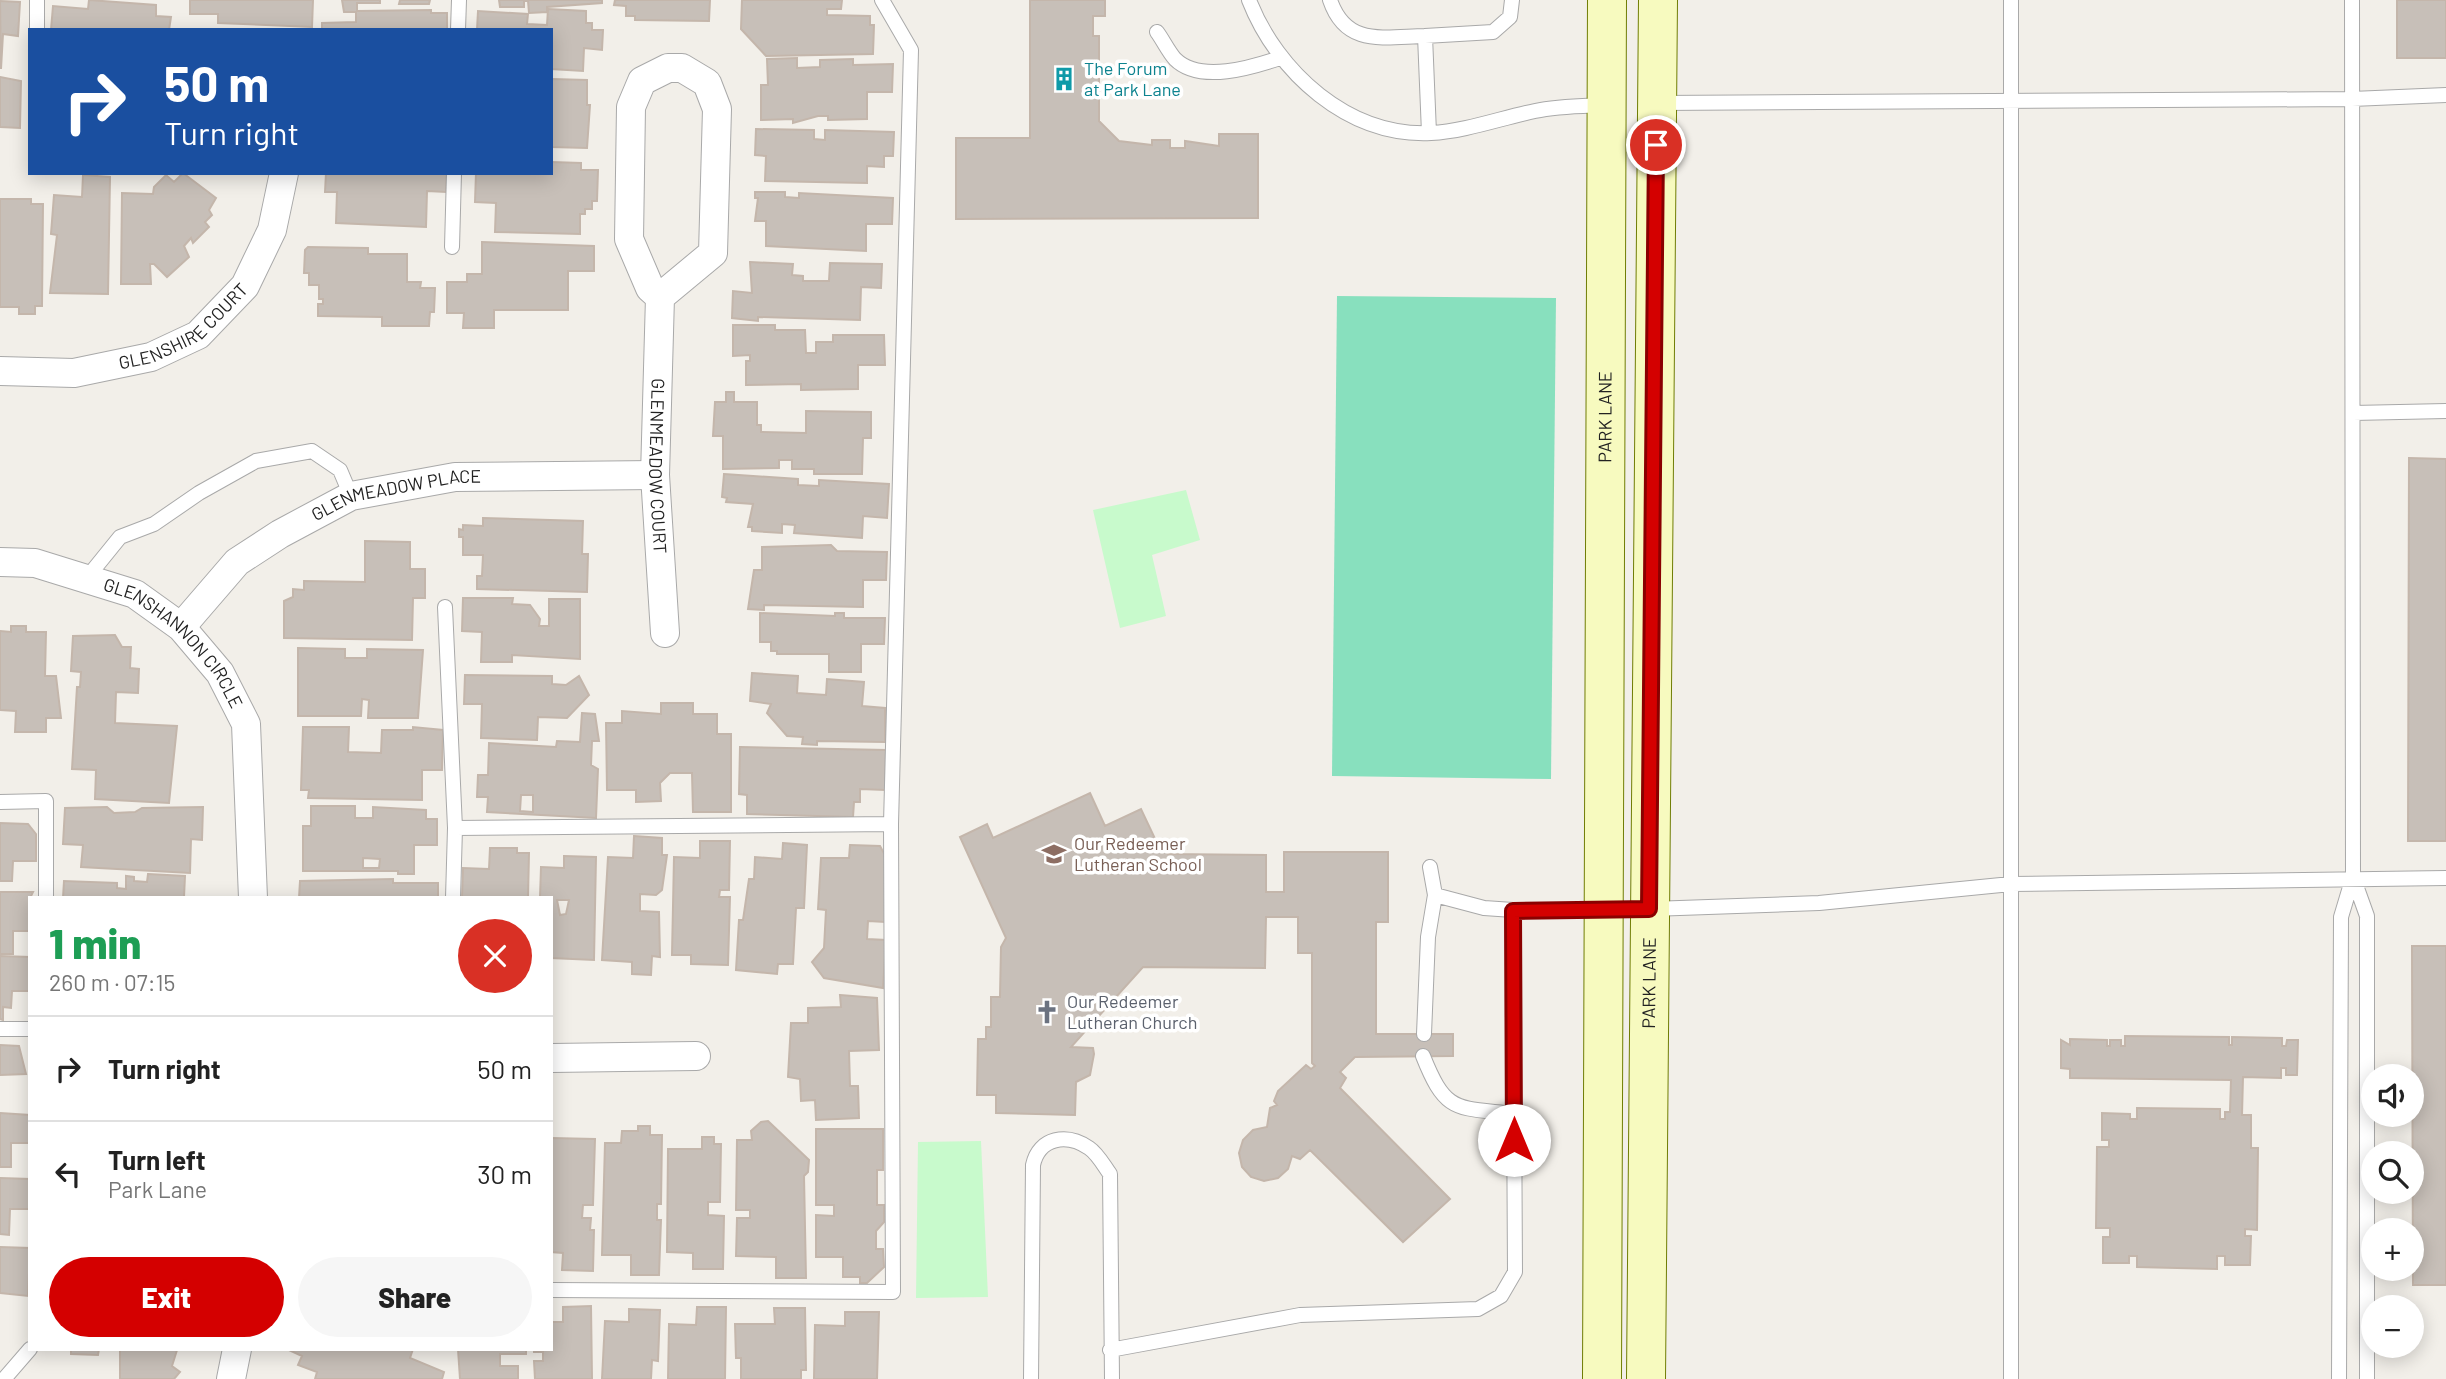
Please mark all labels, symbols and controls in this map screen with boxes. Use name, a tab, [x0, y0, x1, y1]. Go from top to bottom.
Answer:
text: 50 m	[164, 53, 269, 112]
icon: right	[49, 56, 140, 147]
place label: The Forum at Park Lane	[1084, 57, 1181, 100]
building icon: The Forum at Park Lane	[1050, 65, 1078, 93]
text: Turn right	[164, 113, 299, 151]
pin	[1626, 115, 1686, 175]
icon: arrive	[1637, 126, 1675, 164]
street label: GLENSHIRE COURT	[117, 278, 252, 373]
street label: PARK LANE	[1593, 371, 1616, 463]
street label: GLENMEADOW COURT	[645, 378, 672, 554]
street label: GLENMEADOW PLACE	[307, 464, 481, 525]
street label: GLENSHANNON CIRCLE	[101, 573, 248, 711]
place label: Our Redeemer Lutheran School	[1074, 832, 1202, 875]
school or university icon: Our Redeemer Lutheran School	[1040, 840, 1068, 868]
text: 1 min	[49, 917, 141, 967]
button: close	[458, 919, 532, 993]
street label: PARK LANE	[1637, 937, 1660, 1029]
text: 260 m · 07:15	[49, 968, 175, 996]
place label: Our Redeemer Lutheran Church	[1067, 990, 1197, 1033]
church icon: Our Redeemer Lutheran Church	[1033, 998, 1061, 1026]
icon: right	[49, 1050, 87, 1088]
text: Turn right	[108, 1053, 221, 1084]
text: 50 m	[477, 1053, 532, 1084]
map controls	[2361, 1064, 2424, 1358]
button: sound	[2361, 1064, 2424, 1127]
position arrow	[1477, 1103, 1551, 1177]
button: search	[2361, 1141, 2424, 1204]
text: Turn left	[108, 1144, 206, 1175]
icon: left	[49, 1155, 87, 1193]
text: 30 m	[477, 1158, 532, 1189]
text: Park Lane	[108, 1175, 207, 1203]
button: +	[2361, 1218, 2424, 1281]
button: Exit	[49, 1257, 284, 1337]
button: Share	[298, 1257, 532, 1337]
button: −	[2361, 1295, 2424, 1358]

